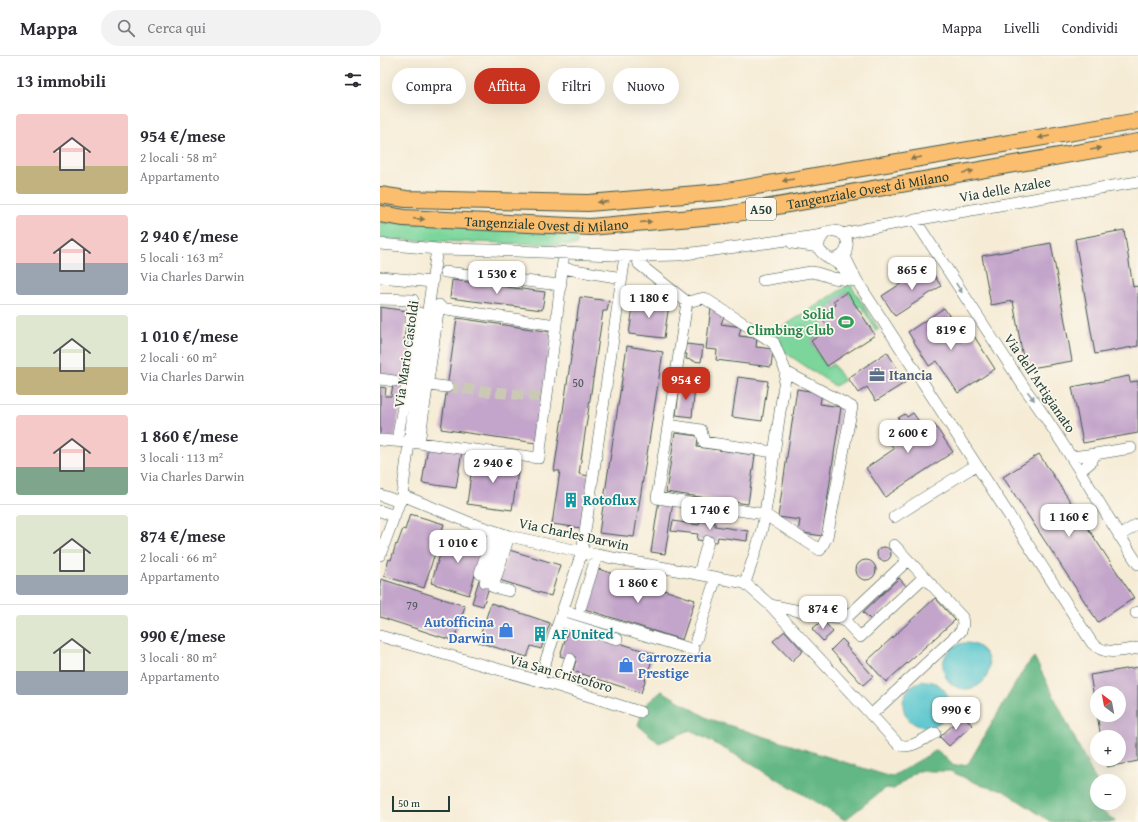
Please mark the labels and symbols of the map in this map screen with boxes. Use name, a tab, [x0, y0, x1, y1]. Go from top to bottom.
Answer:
one-way arrow	[1038, 134, 1050, 140]
one-way arrow	[1090, 146, 1102, 152]
one-way arrow	[910, 156, 922, 162]
street label: Tangenziale Ovest di Milano	[785, 166, 950, 214]
one-way arrow	[962, 169, 974, 175]
street label: Via delle Azalee	[958, 171, 1053, 207]
one-way arrow	[782, 177, 794, 183]
one-way arrow	[597, 198, 609, 205]
road number: A50	[746, 198, 776, 220]
street label: Tangenziale Ovest di Milano	[464, 211, 629, 237]
one-way arrow	[413, 215, 425, 222]
one-way arrow	[640, 219, 652, 225]
pin: 865 €	[884, 257, 940, 291]
pin: 1 530 €	[460, 261, 534, 295]
one-way arrow	[956, 282, 963, 294]
pin: 1 180 €	[612, 285, 686, 319]
street label: Via Mario Castoldi	[389, 299, 423, 409]
place label: Solid Climbing Club	[747, 304, 834, 340]
sports icon: Solid Climbing Club	[837, 313, 855, 331]
pin: 819 €	[923, 317, 979, 351]
street label: Via dell'Artigianato	[999, 330, 1081, 436]
place label: Itancia	[889, 365, 933, 385]
office icon: Itancia	[868, 366, 886, 384]
pin: 954 €	[658, 367, 714, 401]
house number: 50	[572, 374, 584, 391]
one-way arrow	[1027, 391, 1035, 402]
pin: 2 600 €	[871, 420, 945, 454]
pin: 2 940 €	[456, 450, 530, 484]
place label: Rotoflux	[583, 490, 637, 510]
building icon: Rotoflux	[562, 491, 580, 509]
pin: 1 740 €	[673, 497, 747, 531]
pin: 1 160 €	[1032, 504, 1106, 538]
street label: Via Charles Darwin	[517, 513, 631, 555]
pin: 1 010 €	[421, 530, 495, 564]
pin: 1 860 €	[601, 570, 675, 604]
pin: 874 €	[795, 596, 851, 630]
house number: 79	[406, 597, 418, 614]
place label: Autofficina Darwin	[424, 612, 495, 648]
shop icon: Autofficina Darwin	[497, 621, 515, 639]
place label: AF United	[552, 624, 614, 644]
building icon: AF United	[531, 625, 549, 643]
place label: Carrozzeria Prestige	[638, 647, 712, 683]
street label: Via San Cristoforo	[507, 649, 615, 697]
shop icon: Carrozzeria Prestige	[617, 656, 635, 674]
north arrow	[1090, 686, 1126, 722]
pin: 990 €	[928, 697, 984, 731]
scale bar	[392, 794, 450, 813]

